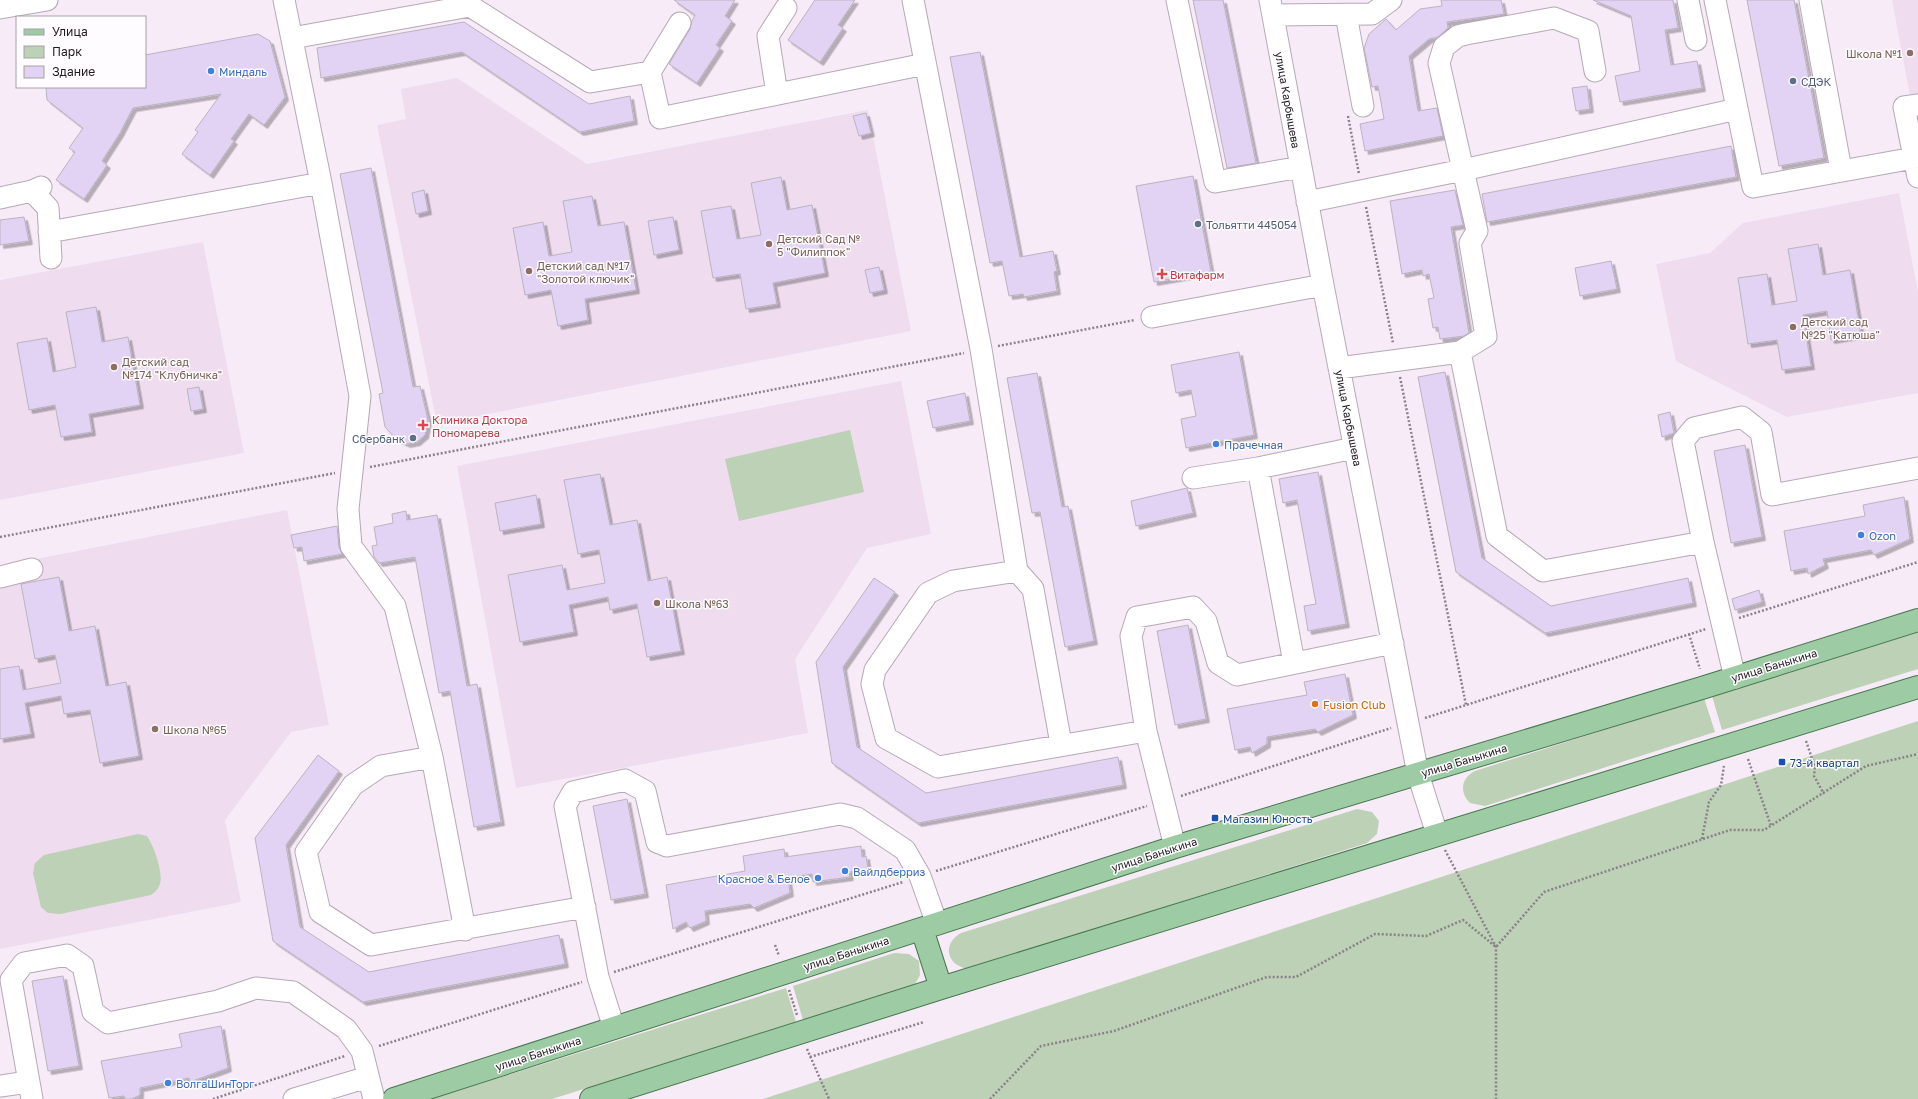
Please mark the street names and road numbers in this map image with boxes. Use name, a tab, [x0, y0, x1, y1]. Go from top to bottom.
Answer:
street label: улица Карбышева	[1273, 51, 1303, 149]
street label: улица Карбышева	[1333, 369, 1365, 467]
street label: улица Баныкина	[1729, 646, 1819, 684]
street label: улица Баныкина	[1419, 741, 1509, 779]
street label: улица Баныкина	[1110, 834, 1198, 874]
street label: улица Баныкина	[802, 933, 890, 973]
street label: улица Баныкина	[494, 1033, 582, 1073]

